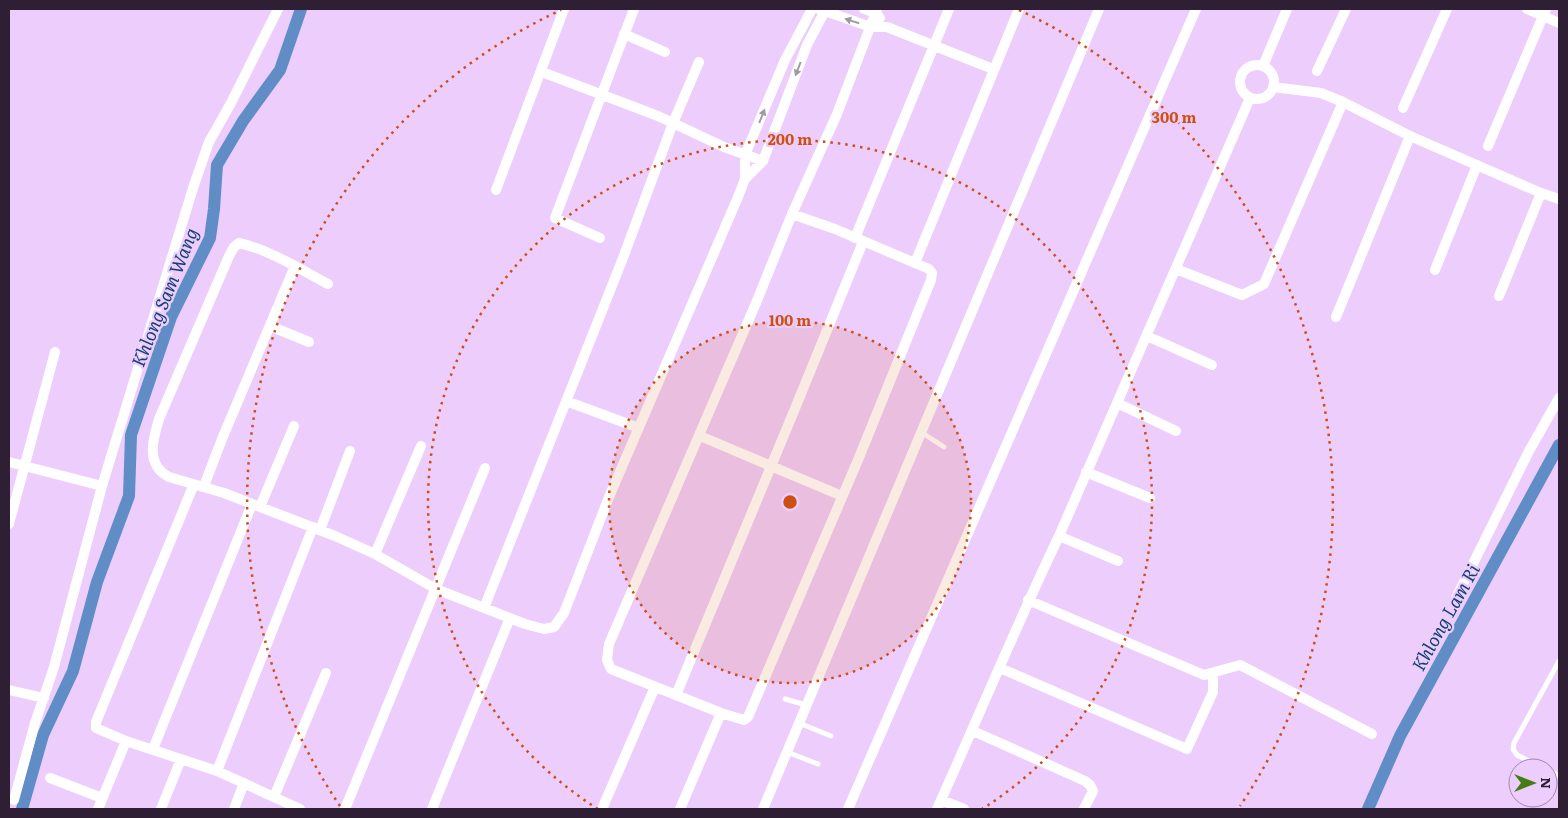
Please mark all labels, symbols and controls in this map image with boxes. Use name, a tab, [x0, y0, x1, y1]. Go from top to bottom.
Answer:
one-way arrow	[844, 16, 859, 24]
one-way arrow	[794, 61, 801, 76]
text: 300 m	[1152, 105, 1196, 128]
one-way arrow	[758, 108, 766, 123]
text: 200 m	[768, 127, 812, 150]
water label: Khlong Sam Wang	[124, 224, 204, 370]
text: 100 m	[769, 308, 811, 331]
centre of rings	[781, 493, 799, 511]
water label: Khlong Lam Ri	[1404, 558, 1486, 675]
north arrow	[1508, 758, 1558, 808]
text: N	[1537, 777, 1557, 789]

